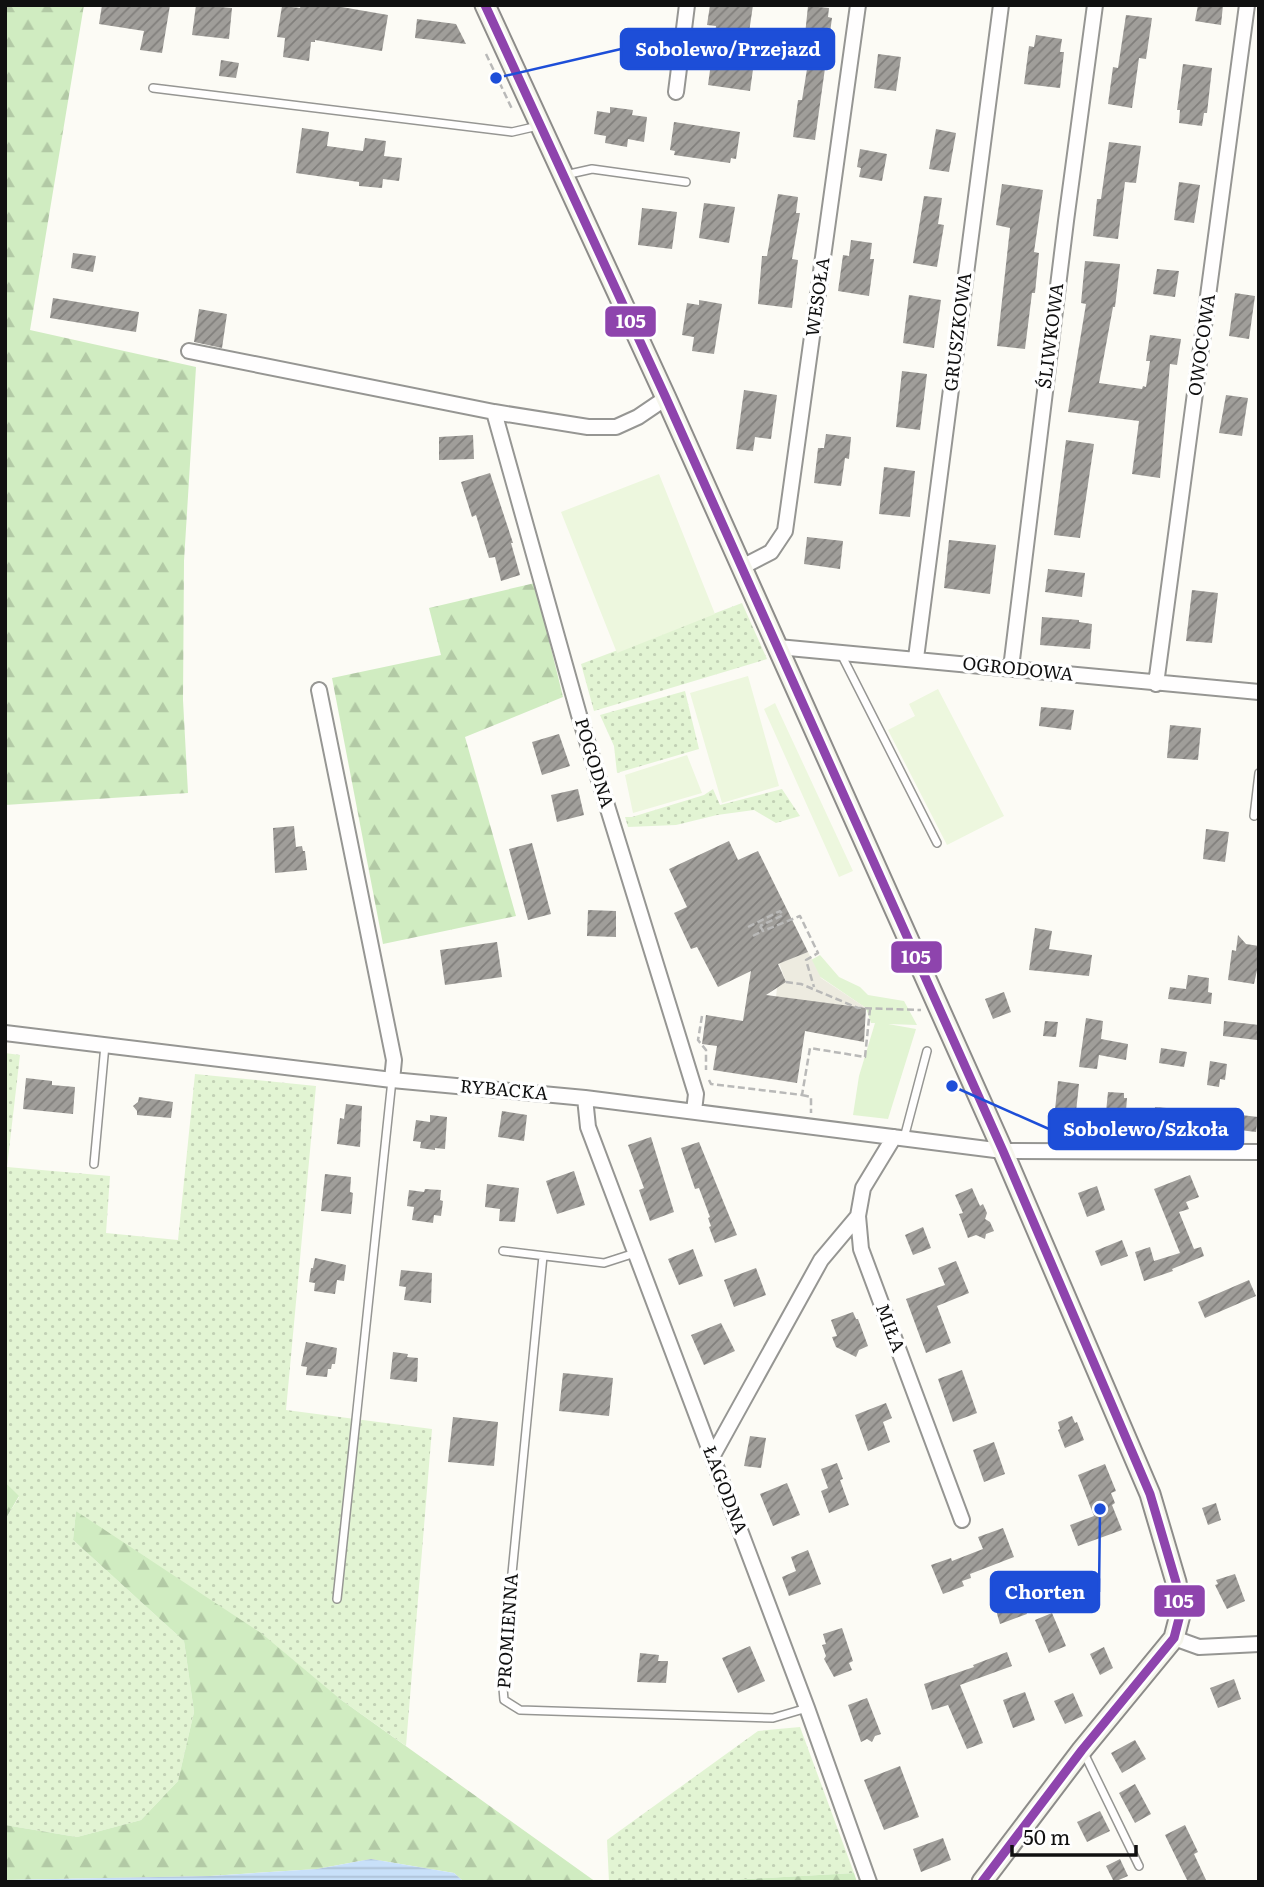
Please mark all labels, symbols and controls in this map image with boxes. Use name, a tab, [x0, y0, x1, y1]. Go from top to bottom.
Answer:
callout: Sobolewo/Przejazd	[621, 29, 834, 69]
text: Sobolewo/Przejazd	[635, 34, 821, 62]
street label: WESOŁA	[798, 255, 835, 338]
street label: GRUSZKOWA	[936, 271, 977, 393]
street label: ŚLIWKOWA	[1030, 281, 1069, 390]
street label: OWOCOWA	[1180, 292, 1221, 398]
line badge: 105	[604, 305, 657, 338]
text: 105	[616, 306, 646, 334]
street label: OGRODOWA	[961, 648, 1075, 687]
street label: POGODNA	[569, 714, 622, 811]
line badge: 105	[890, 940, 943, 974]
text: 105	[901, 942, 931, 970]
street label: RYBACKA	[459, 1071, 549, 1106]
callout: Sobolewo/Szkoła	[1049, 1109, 1243, 1149]
text: Sobolewo/Szkoła	[1063, 1114, 1229, 1142]
street label: MIŁA	[870, 1299, 913, 1356]
street label: ŁAGODNA	[697, 1441, 756, 1538]
street label: PROMIENNA	[489, 1572, 524, 1690]
callout: Chorten	[991, 1572, 1099, 1612]
text: Chorten	[1005, 1577, 1085, 1605]
line badge: 105	[1153, 1584, 1206, 1618]
text: 105	[1164, 1586, 1194, 1614]
scale bar	[1012, 1814, 1136, 1858]
text: 50 m	[1023, 1820, 1070, 1851]

